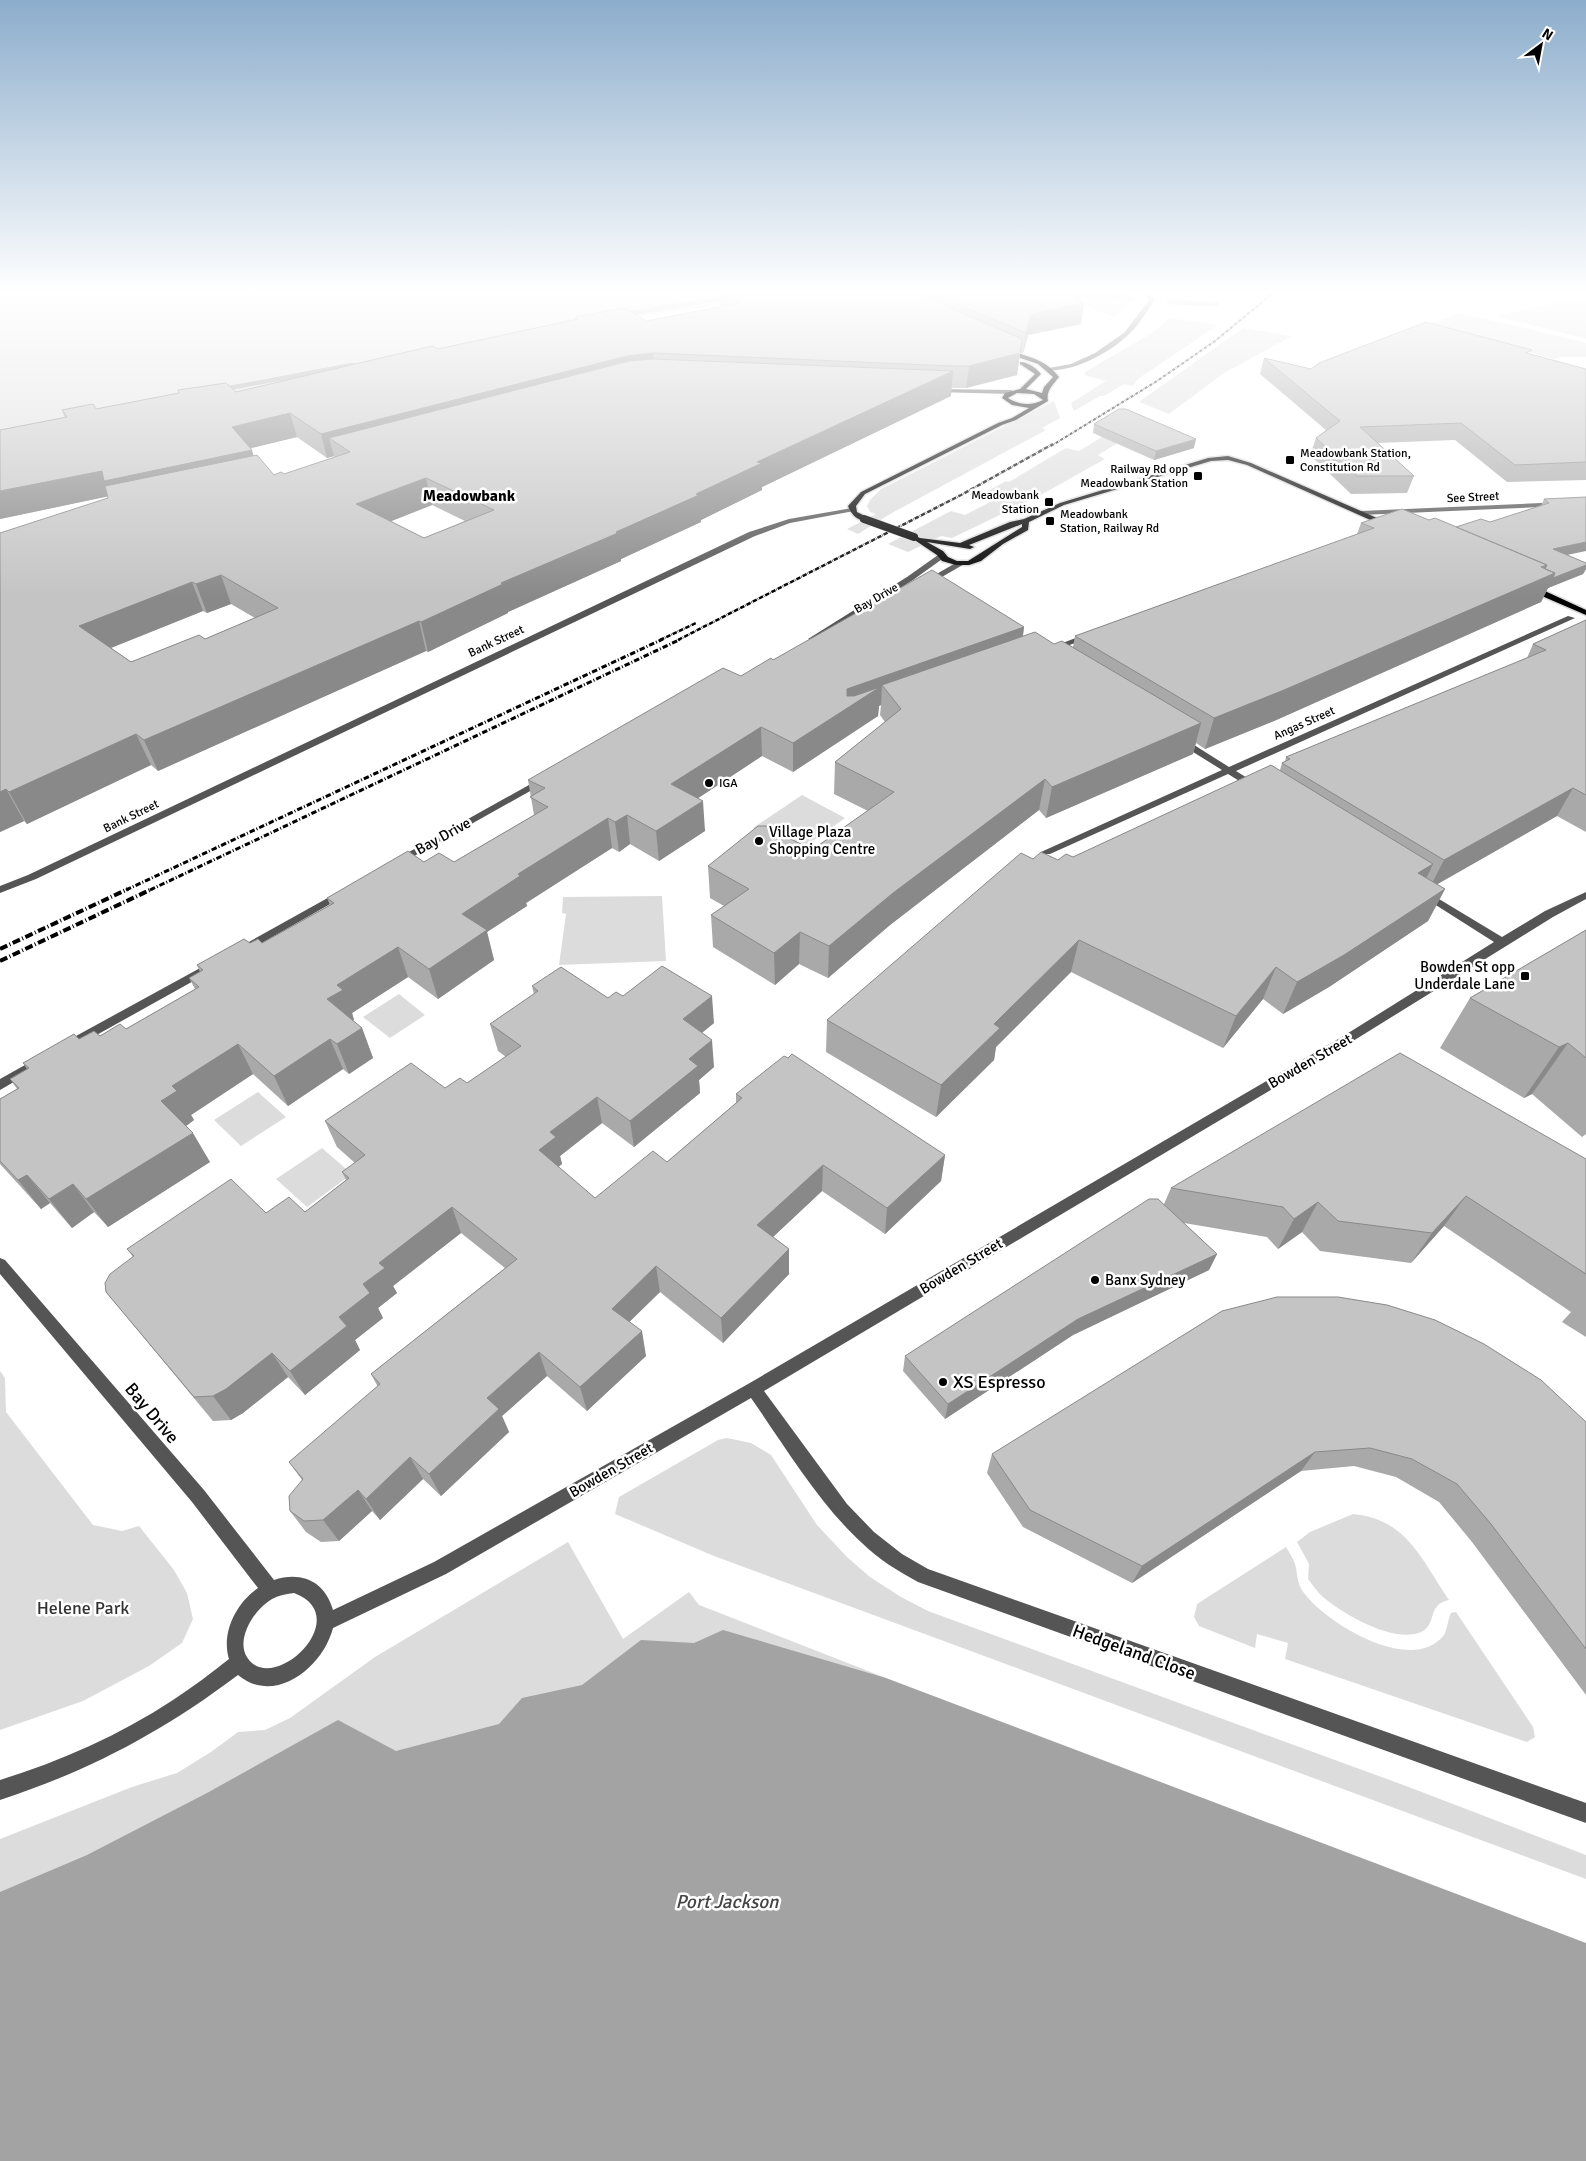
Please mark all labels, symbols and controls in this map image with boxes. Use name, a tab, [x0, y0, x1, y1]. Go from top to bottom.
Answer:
north arrow	[1516, 20, 1566, 70]
text: N	[1539, 25, 1556, 44]
place label: Meadowbank Station, Constitution Rd	[1300, 446, 1411, 475]
marker: Meadowbank Station, Constitution Rd	[1284, 454, 1296, 466]
place label: Railway Rd opp Meadowbank Station	[1080, 462, 1188, 491]
marker: Railway Rd opp Meadowbank Station	[1192, 470, 1204, 482]
district label: Meadowbank	[423, 486, 516, 506]
place label: Meadowbank Station	[971, 488, 1039, 517]
street label: See Street	[1446, 489, 1500, 506]
marker: Meadowbank Station	[1043, 496, 1055, 508]
place label: Meadowbank Station, Railway Rd	[1060, 507, 1159, 536]
marker: Meadowbank Station, Railway Rd	[1044, 515, 1056, 527]
street label: Bay Drive	[852, 580, 901, 617]
street label: Bank Street	[466, 622, 526, 661]
street label: Angas Street	[1271, 703, 1337, 744]
place label: IGA	[719, 776, 738, 791]
marker: IGA	[703, 777, 715, 789]
street label: Bank Street	[101, 797, 161, 836]
street label: Bay Drive	[412, 813, 474, 859]
place label: Village Plaza Shopping Centre	[769, 823, 875, 858]
marker: Village Plaza Shopping Centre	[753, 835, 765, 847]
place label: Bowden St opp Underdale Lane	[1414, 958, 1515, 993]
marker: Bowden St opp Underdale Lane	[1519, 970, 1531, 982]
street label: Bowden Street	[1265, 1030, 1355, 1092]
street label: Bowden Street	[916, 1234, 1006, 1298]
place label: Banx Sydney	[1105, 1271, 1185, 1289]
marker: Banx Sydney	[1089, 1274, 1101, 1286]
place label: XS Espresso	[953, 1371, 1046, 1393]
marker: XS Espresso	[937, 1376, 949, 1388]
street label: Bay Drive	[120, 1378, 184, 1448]
street label: Bowden Street	[566, 1439, 656, 1501]
park label: Helene Park	[37, 1597, 129, 1619]
street label: Hedgeland Close	[1070, 1620, 1198, 1684]
water label: Port Jackson	[676, 1890, 779, 1914]

